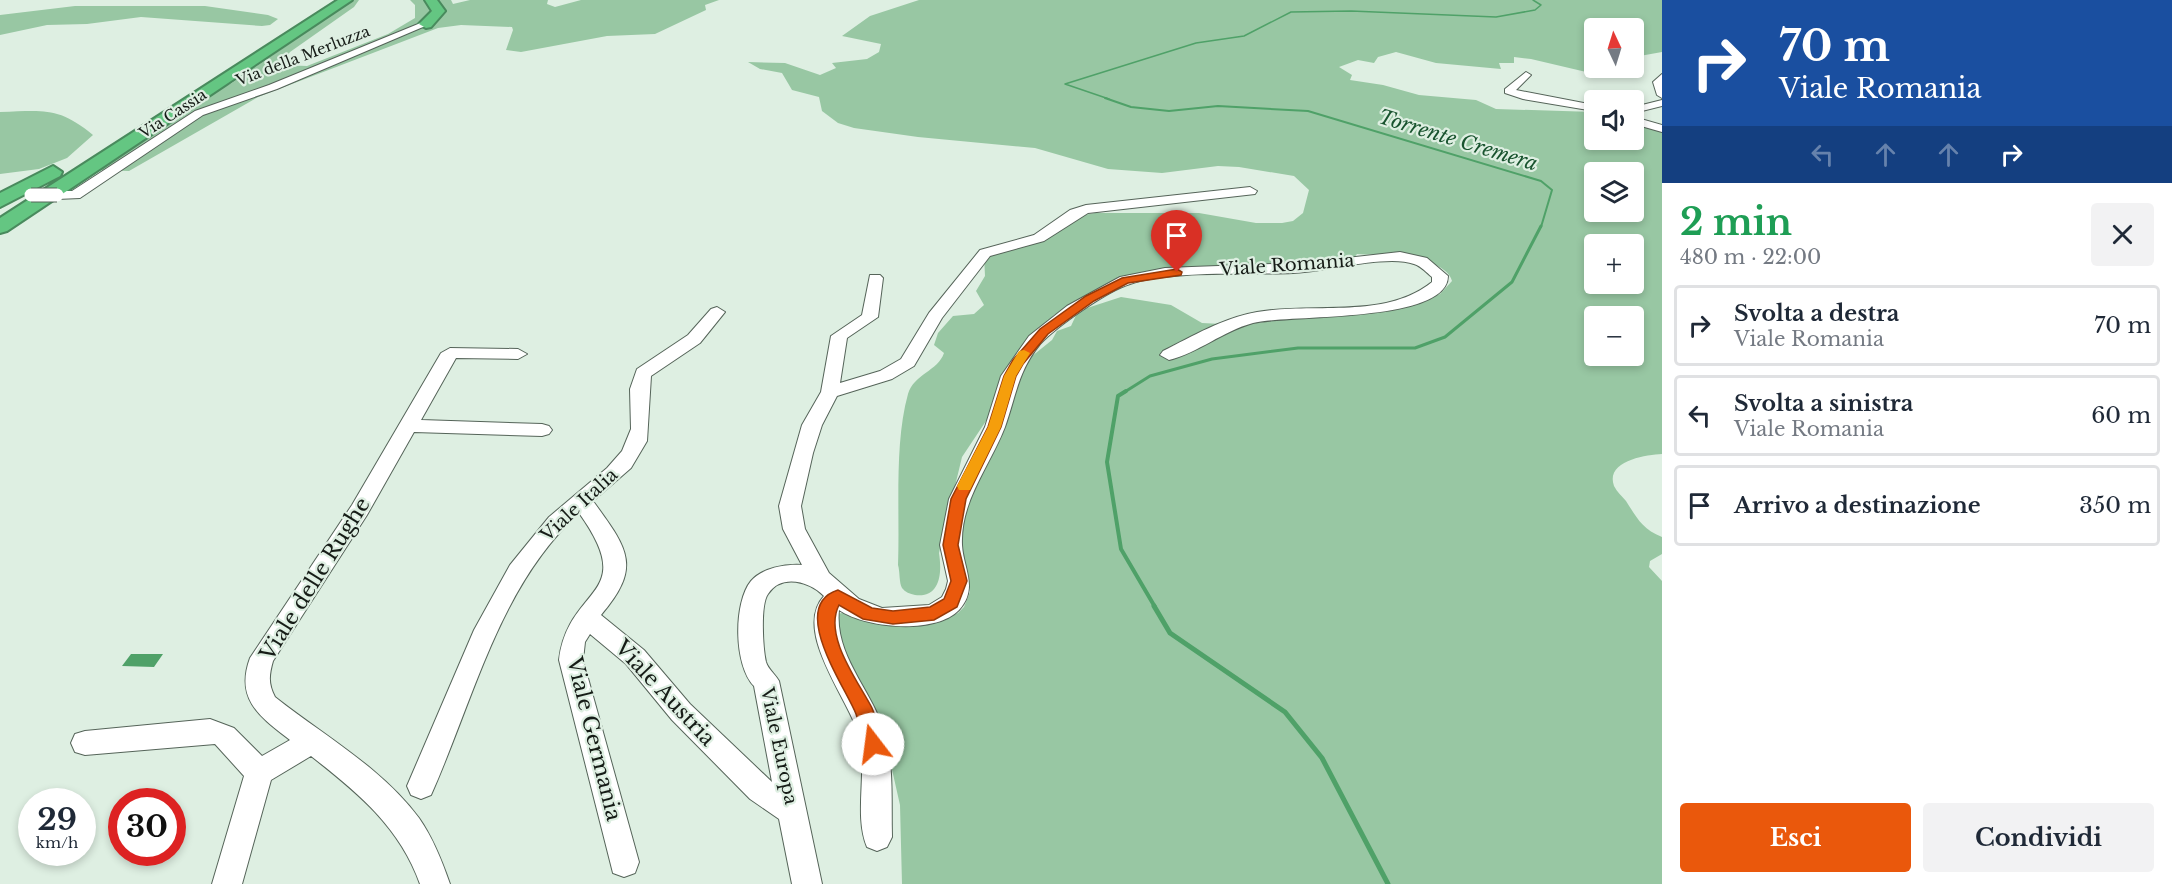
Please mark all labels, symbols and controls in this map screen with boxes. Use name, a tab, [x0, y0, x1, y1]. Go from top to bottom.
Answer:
north arrow	[1584, 18, 1644, 78]
map controls	[1584, 18, 1644, 366]
text: 70 m	[1779, 20, 1890, 72]
street label: Via della Merluzza	[232, 21, 373, 90]
icon: right	[1680, 24, 1758, 102]
text: Viale Romania	[1779, 72, 1981, 105]
street label: Via Cassia	[135, 84, 211, 143]
button: sound	[1584, 90, 1644, 150]
water label: Torrente Cremera	[1376, 104, 1540, 176]
icon: left	[1806, 138, 1839, 171]
icon: ahead	[1869, 138, 1902, 171]
icon: ahead	[1932, 138, 1965, 171]
icon: right	[1995, 138, 2028, 171]
button: layers	[1584, 162, 1644, 222]
text: 2 min	[1680, 200, 1792, 245]
button: close	[2091, 203, 2154, 266]
pin	[1151, 210, 1202, 272]
icon: arrive	[1160, 219, 1193, 252]
button: +	[1584, 234, 1644, 294]
text: 480 m · 22:00	[1680, 245, 1821, 269]
street label: Viale Romania	[1218, 249, 1355, 281]
text: Svolta a destra	[1734, 300, 1899, 327]
button: −	[1584, 306, 1644, 366]
icon: right	[1683, 309, 1716, 342]
text: 70 m	[2094, 312, 2151, 339]
text: Viale Romania	[1734, 327, 1884, 351]
text: Svolta a sinistra	[1734, 390, 1913, 417]
icon: left	[1683, 399, 1716, 432]
text: 60 m	[2091, 402, 2151, 429]
text: Viale Romania	[1734, 417, 1884, 441]
street label: Viale Italia	[535, 464, 622, 547]
icon: arrive	[1683, 489, 1716, 522]
text: Arrivo a destinazione	[1734, 492, 1981, 519]
text: 350 m	[2079, 492, 2151, 519]
street label: Viale delle Rughe	[254, 493, 376, 666]
street label: Viale Austria	[609, 634, 721, 752]
street label: Viale Germania	[561, 654, 627, 824]
street label: Viale Europa	[756, 685, 802, 806]
position arrow	[841, 712, 905, 776]
speed limit sign: 30	[108, 788, 186, 866]
text: 29	[37, 801, 77, 838]
button: Esci	[1680, 803, 1911, 872]
button: Condividi	[1923, 803, 2154, 872]
text: km/h	[36, 833, 78, 852]

